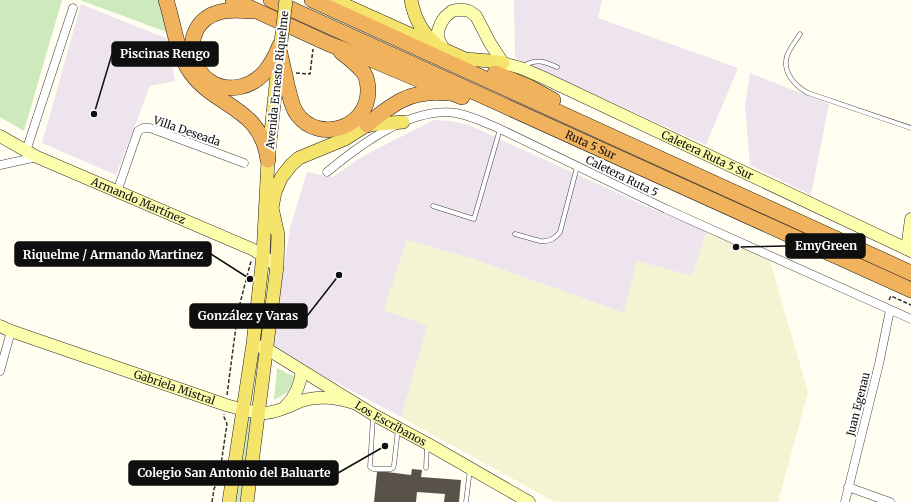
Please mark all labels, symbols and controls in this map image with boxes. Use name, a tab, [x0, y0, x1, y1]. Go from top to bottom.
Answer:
street label: Avenida Ernesto Riquelme	[263, 10, 291, 151]
callout: Piscinas Rengo	[112, 42, 218, 66]
text: Piscinas Rengo	[120, 46, 210, 61]
street label: Villa Deseada	[151, 113, 223, 149]
street label: Ruta 5 Sur	[563, 127, 618, 162]
street label: Caletera Ruta 5 Sur	[659, 127, 756, 183]
street label: Caletera Ruta 5	[583, 152, 661, 200]
street label: Armando Martínez	[88, 174, 188, 227]
callout: EmyGreen	[786, 234, 865, 258]
text: EmyGreen	[795, 238, 857, 253]
callout: Riquelme / Armando Martinez	[15, 242, 211, 266]
text: Riquelme / Armando Martinez	[23, 247, 204, 262]
callout: González y Varas	[190, 304, 307, 328]
text: González y Varas	[198, 308, 298, 323]
street label: Gabriela Mistral	[132, 367, 218, 408]
street label: Juan Egenau	[843, 370, 873, 438]
street label: Los Escribanos	[352, 398, 429, 449]
callout: Colegio San Antonio del Baluarte	[129, 461, 338, 485]
text: Colegio San Antonio del Baluarte	[137, 465, 331, 480]

